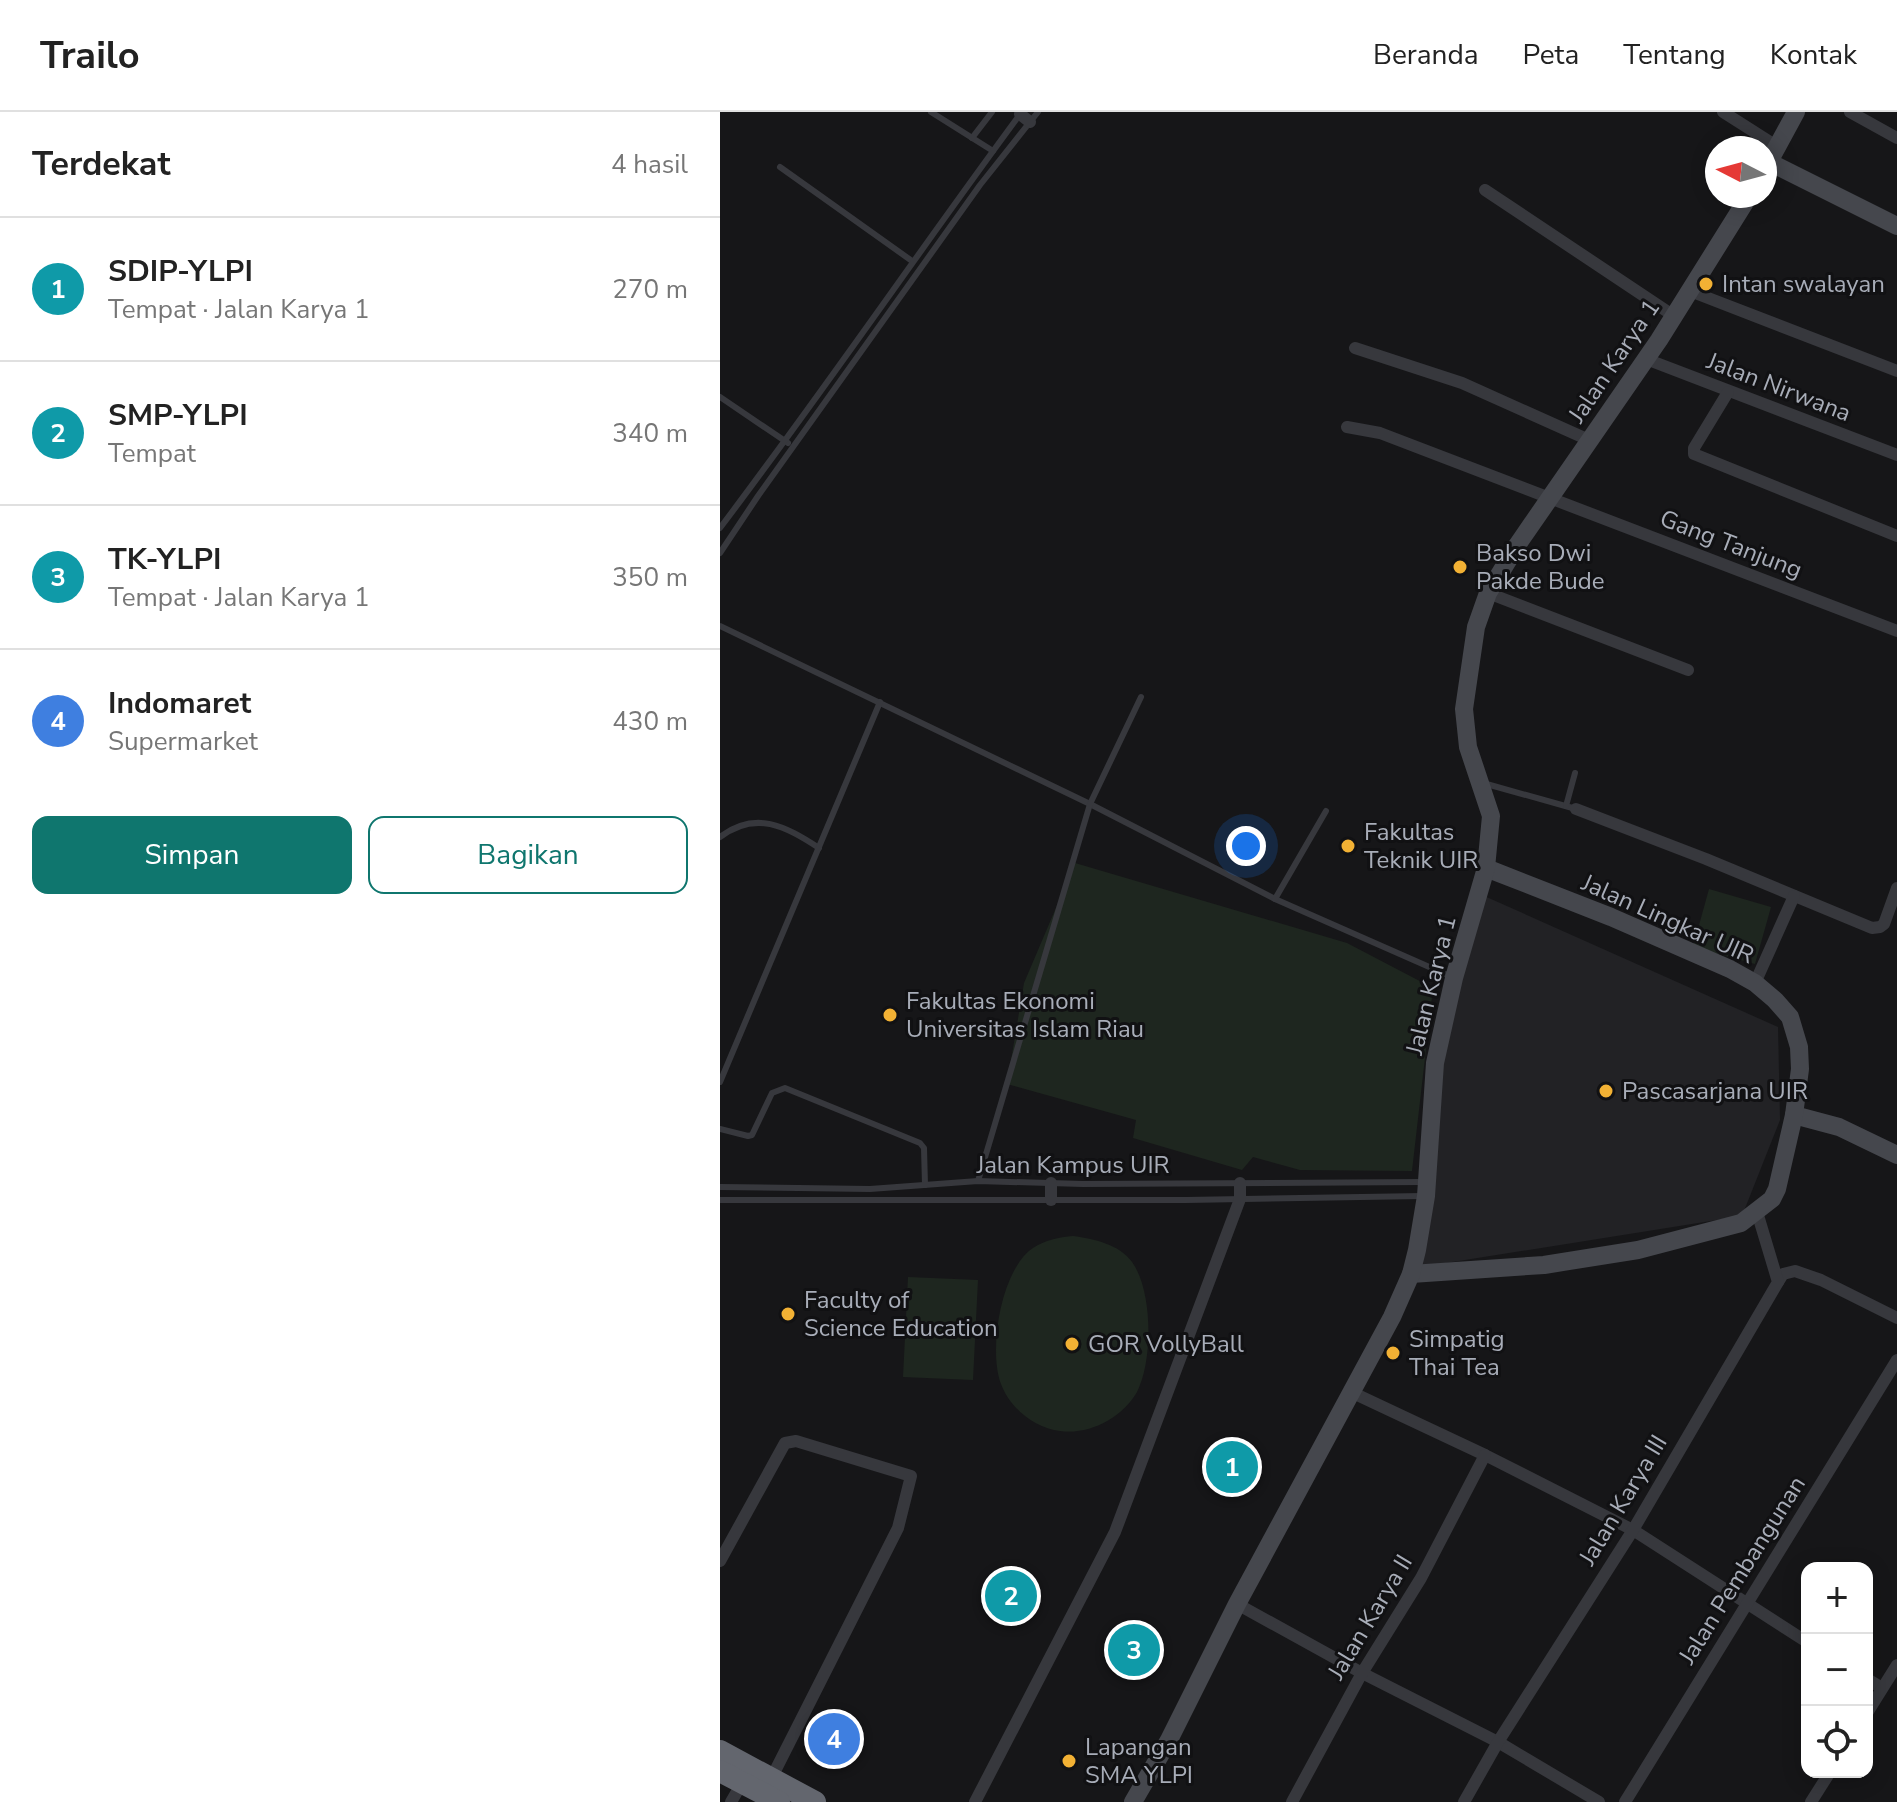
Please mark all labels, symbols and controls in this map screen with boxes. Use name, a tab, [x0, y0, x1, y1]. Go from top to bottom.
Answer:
text: Trailo	[40, 30, 140, 81]
text: Beranda	[1373, 36, 1479, 74]
text: Peta	[1523, 36, 1579, 74]
text: Tentang	[1623, 36, 1726, 74]
text: Kontak	[1770, 36, 1857, 74]
north arrow	[1705, 136, 1777, 208]
text: Terdekat	[32, 141, 170, 187]
text: 4 hasil	[611, 147, 688, 182]
text: SDIP-YLPI	[108, 251, 253, 292]
place label: Intan swalayan	[1722, 268, 1885, 300]
text: 1	[50, 272, 66, 307]
text: 270 m	[612, 272, 688, 307]
marker: Intan swalayan	[1697, 275, 1715, 293]
text: Tempat · Jalan Karya 1	[108, 292, 370, 327]
street label: Jalan Karya 1	[1560, 293, 1667, 430]
street label: Jalan Nirwana	[1701, 345, 1856, 429]
text: SMP-YLPI	[108, 395, 248, 436]
text: 2	[50, 416, 66, 451]
text: 340 m	[612, 416, 688, 451]
text: Tempat	[108, 436, 196, 471]
street label: Gang Tanjung	[1655, 502, 1807, 586]
place label: Bakso Dwi Pakde Bude	[1476, 537, 1604, 597]
text: TK-YLPI	[108, 539, 221, 580]
marker: Bakso Dwi Pakde Bude	[1451, 558, 1469, 576]
text: 3	[50, 560, 66, 595]
text: 350 m	[612, 560, 688, 595]
text: Tempat · Jalan Karya 1	[108, 580, 370, 615]
text: Indomaret	[108, 683, 251, 724]
text: 4	[50, 704, 66, 739]
text: 430 m	[612, 704, 688, 739]
text: Supermarket	[108, 724, 258, 759]
button: Simpan	[32, 816, 352, 894]
button: Bagikan	[368, 816, 688, 894]
place label: Fakultas Teknik UIR	[1364, 816, 1478, 876]
your location	[1226, 826, 1266, 866]
marker: Fakultas Teknik UIR	[1339, 837, 1357, 855]
street label: Jalan Lingkar UIR	[1576, 866, 1759, 971]
street label: Jalan Karya 1	[1398, 912, 1464, 1059]
place label: Fakultas Ekonomi Universitas Islam Riau	[906, 985, 1144, 1045]
marker: Fakultas Ekonomi Universitas Islam Riau	[881, 1006, 899, 1024]
place label: Pascasarjana UIR	[1622, 1075, 1808, 1107]
marker: Pascasarjana UIR	[1597, 1082, 1615, 1100]
street label: Jalan Kampus UIR	[975, 1149, 1170, 1181]
place label: Faculty of Science Education	[804, 1284, 998, 1344]
marker: Faculty of Science Education	[779, 1305, 797, 1323]
place label: Simpatig Thai Tea	[1409, 1323, 1505, 1383]
place label: GOR VollyBall	[1088, 1328, 1244, 1360]
marker: GOR VollyBall	[1063, 1335, 1081, 1353]
marker: Simpatig Thai Tea	[1384, 1344, 1402, 1362]
street label: Jalan Karya III	[1571, 1429, 1674, 1572]
pin: 1	[1206, 1437, 1258, 1497]
street label: Jalan Pembangunan	[1671, 1470, 1813, 1671]
street label: Jalan Karya II	[1320, 1549, 1420, 1686]
map controls	[1801, 1562, 1873, 1778]
button: +	[1801, 1562, 1873, 1634]
pin: 2	[985, 1566, 1037, 1626]
pin: 3	[1108, 1620, 1160, 1680]
button: −	[1801, 1634, 1873, 1706]
button: locate	[1801, 1706, 1873, 1778]
pin: 4	[808, 1709, 860, 1769]
place label: Lapangan SMA YLPI	[1085, 1731, 1193, 1791]
marker: Lapangan SMA YLPI	[1060, 1752, 1078, 1770]

